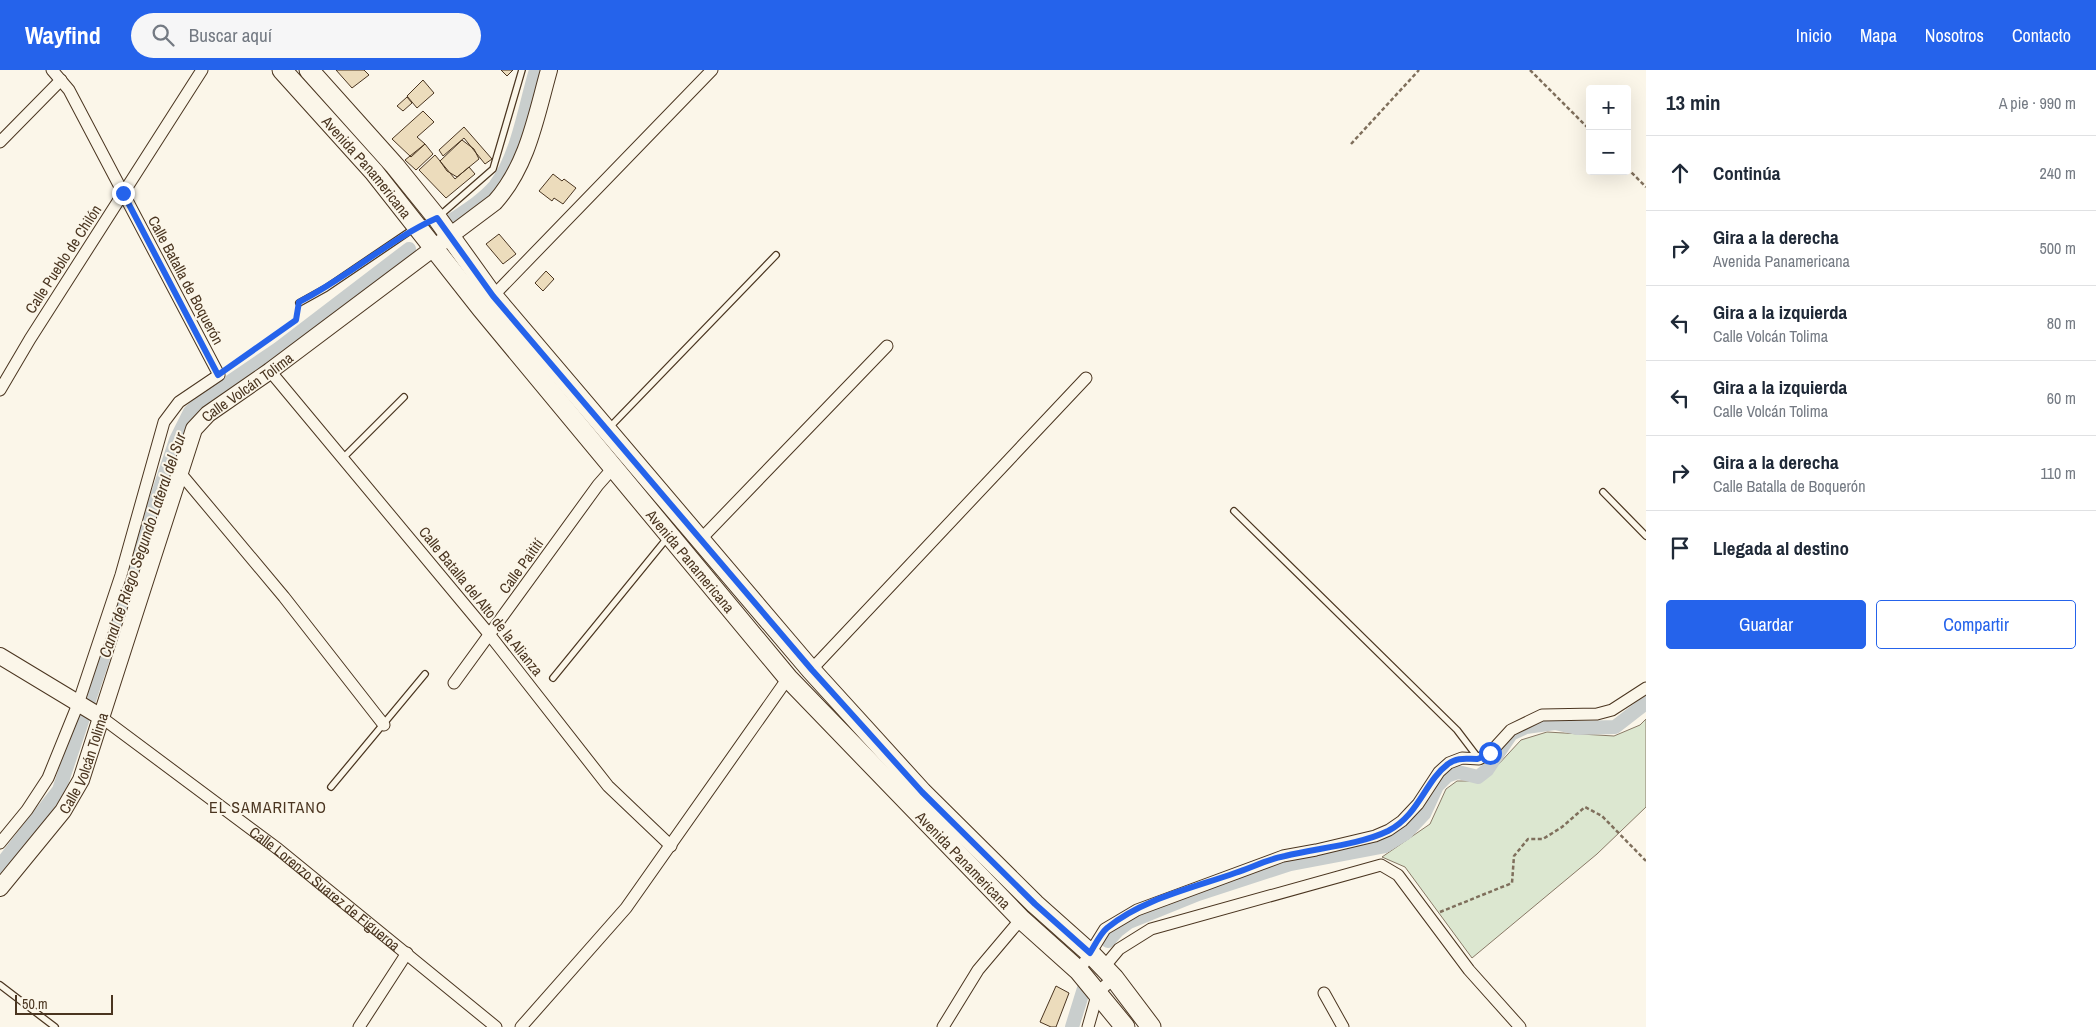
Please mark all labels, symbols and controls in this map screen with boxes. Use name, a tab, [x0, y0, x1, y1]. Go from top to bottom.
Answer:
search box	[131, 13, 481, 58]
text: Wayfind	[25, 19, 101, 51]
icon: search	[149, 21, 177, 49]
text: Buscar aquí	[189, 22, 272, 48]
text: Inicio	[1796, 23, 1832, 48]
text: Mapa	[1860, 23, 1897, 48]
text: Nosotros	[1925, 23, 1984, 48]
text: Contacto	[2012, 23, 2071, 48]
map controls	[1586, 85, 1631, 175]
button: +	[1586, 85, 1631, 130]
text: 13 min	[1666, 88, 1721, 117]
text: A pie · 990 m	[1999, 92, 2076, 114]
street label: Avenida Panamericana	[317, 110, 417, 223]
button: −	[1586, 130, 1631, 175]
icon: ahead	[1666, 159, 1694, 187]
text: Continúa	[1713, 160, 1781, 186]
text: 240 m	[2040, 162, 2076, 184]
route end	[112, 182, 135, 205]
street label: Calle Pueblo de Chilón	[20, 201, 106, 317]
street label: Calle Batalla de Boquerón	[143, 212, 229, 348]
text: Gira a la derecha	[1713, 224, 1839, 250]
icon: right	[1666, 234, 1694, 262]
text: 500 m	[2040, 237, 2076, 259]
text: Avenida Panamericana	[1713, 250, 1850, 272]
text: Gira a la izquierda	[1713, 299, 1847, 325]
icon: left	[1666, 309, 1694, 337]
text: 80 m	[2047, 312, 2076, 334]
text: Calle Volcán Tolima	[1713, 325, 1828, 347]
street label: Calle Volcán Tolima	[196, 347, 297, 426]
text: Gira a la izquierda	[1713, 374, 1847, 400]
icon: left	[1666, 384, 1694, 412]
text: 60 m	[2047, 387, 2076, 409]
text: Calle Volcán Tolima	[1713, 400, 1828, 422]
water label: Canal de Riego Segundo Lateral del Sur	[93, 429, 191, 660]
text: Gira a la derecha	[1713, 449, 1839, 475]
icon: right	[1666, 459, 1694, 487]
text: 110 m	[2040, 462, 2076, 484]
text: Calle Batalla de Boquerón	[1713, 475, 1865, 497]
street label: Avenida Panamericana	[641, 504, 740, 617]
street label: Calle Batalla del Alto de la Alianza	[414, 522, 548, 680]
street label: Calle Paitití	[494, 534, 549, 598]
icon: arrive	[1666, 534, 1694, 562]
text: Llegada al destino	[1713, 535, 1849, 561]
button: Guardar	[1666, 600, 1866, 649]
button: Compartir	[1876, 600, 2076, 649]
street label: Calle Volcán Tolima	[53, 709, 113, 818]
route start	[1479, 742, 1502, 765]
district label: EL SAMARITANO	[209, 796, 327, 818]
street label: Avenida Panamericana	[911, 806, 1016, 913]
street label: Calle Lorenzo Suarez de Figueroa	[245, 821, 405, 955]
scale bar	[15, 992, 112, 1015]
text: 50 m	[22, 995, 48, 1013]

